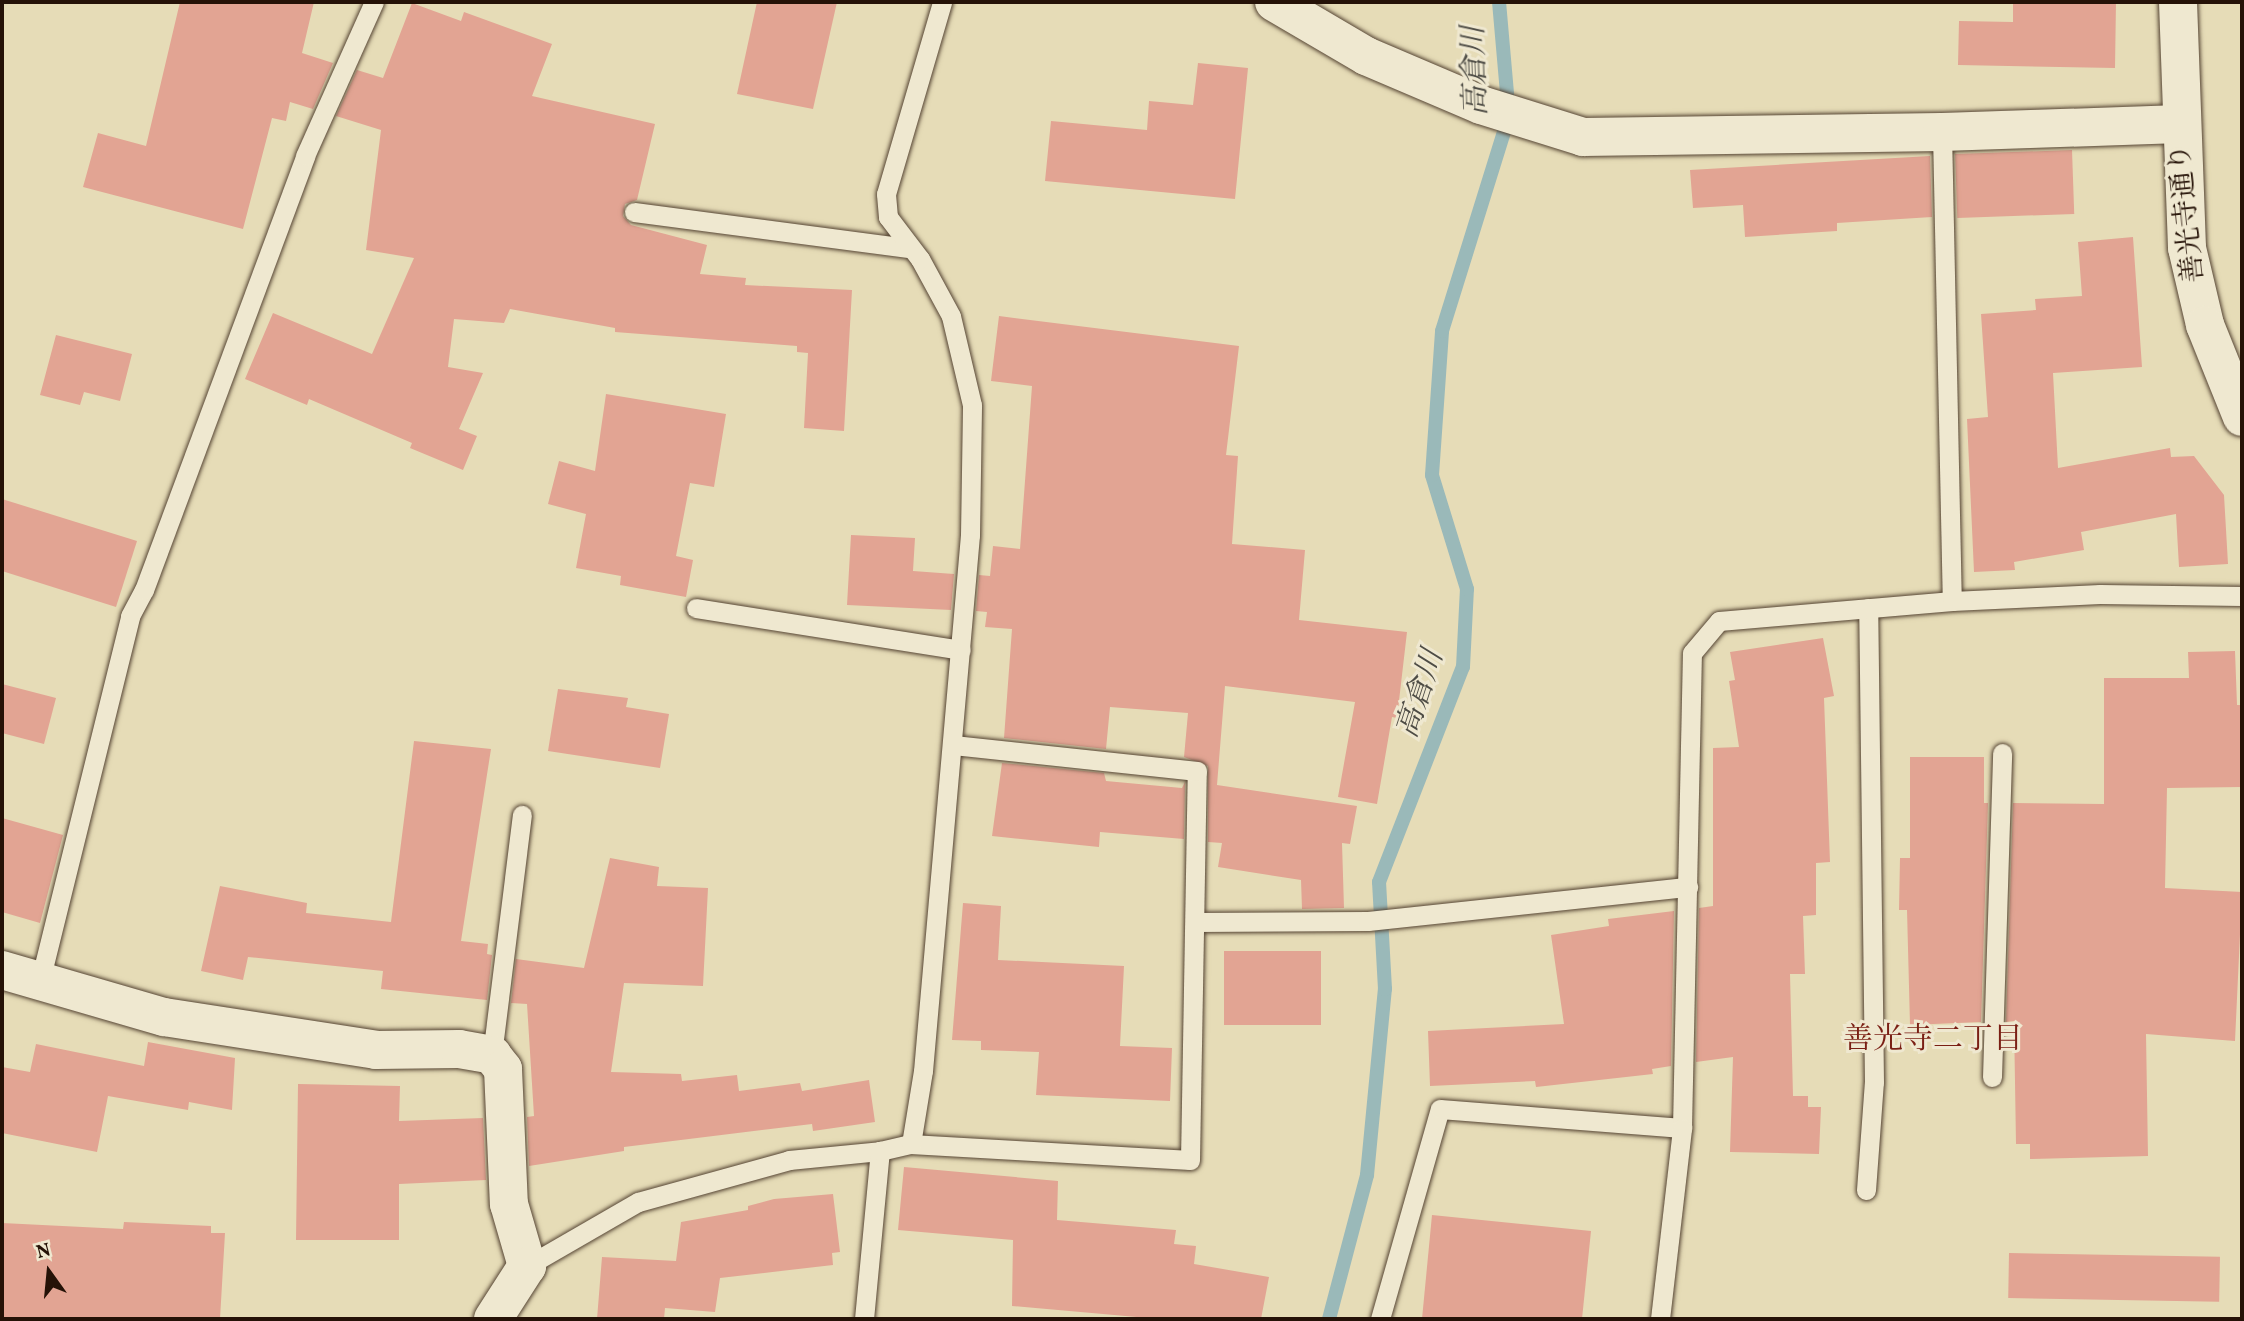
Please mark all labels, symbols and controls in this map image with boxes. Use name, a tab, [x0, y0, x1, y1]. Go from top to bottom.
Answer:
water label: 高倉川	[1456, 25, 1496, 117]
street label: 善光寺通り	[2164, 142, 2212, 284]
water label: 高倉川	[1390, 646, 1452, 742]
district label: 善光寺二丁目	[1843, 1022, 2023, 1058]
north arrow	[14, 1237, 84, 1307]
text: N	[34, 1237, 54, 1266]

